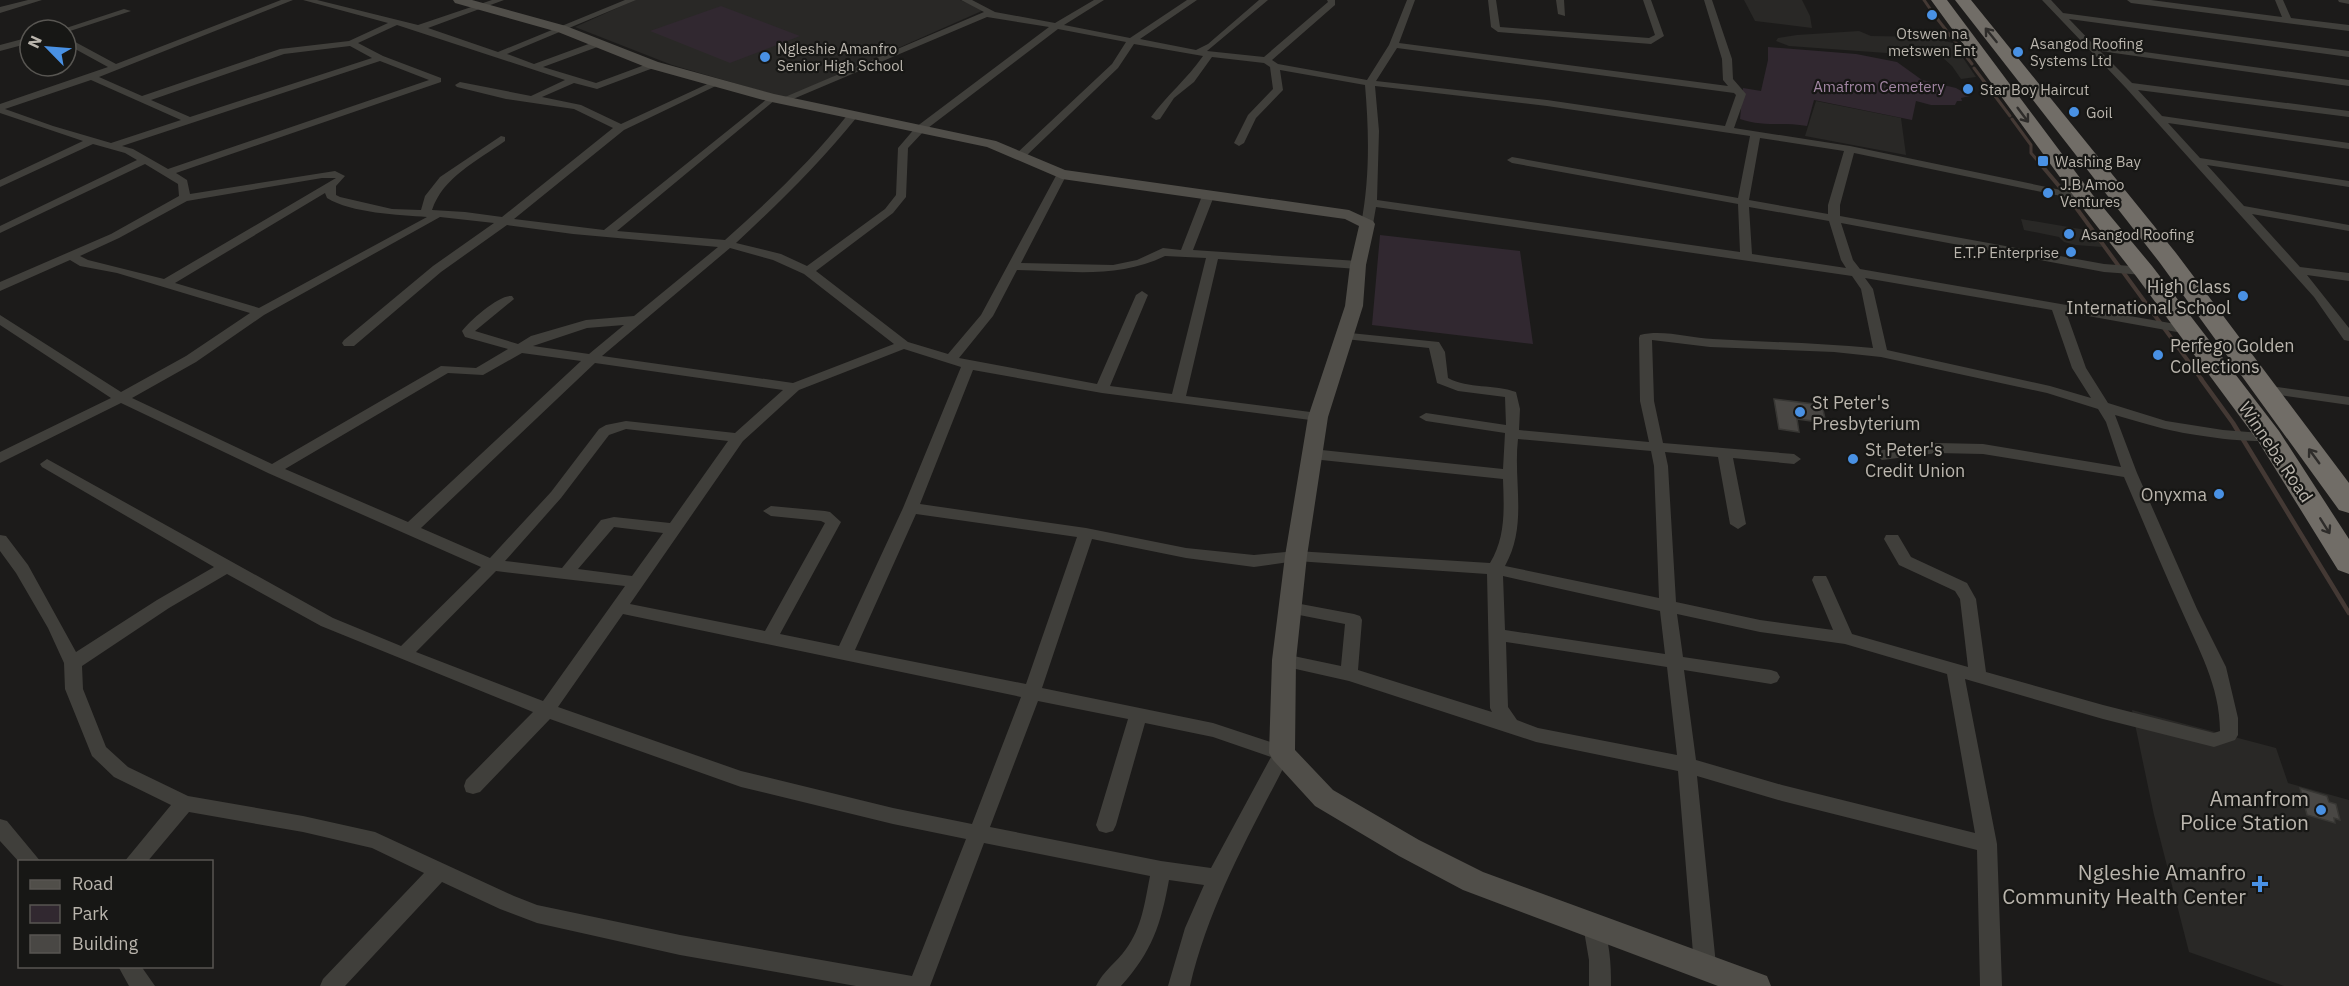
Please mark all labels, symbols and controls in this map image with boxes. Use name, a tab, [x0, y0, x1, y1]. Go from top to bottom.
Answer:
marker: Otswen na metswen Ent	[1925, 8, 1939, 22]
north arrow	[18, 18, 78, 78]
place label: Otswen na metswen Ent	[1888, 24, 1976, 60]
one-way arrow	[1984, 27, 1997, 43]
text: N	[23, 32, 46, 51]
place label: Asangod Roofing Systems Ltd	[2030, 34, 2143, 70]
place label: Ngleshie Amanfro Senior High School	[777, 39, 904, 75]
marker: Asangod Roofing Systems Ltd	[2011, 45, 2025, 59]
marker: Ngleshie Amanfro Senior High School	[758, 50, 772, 64]
park label: Amafrom Cemetery	[1813, 77, 1945, 96]
place label: Star Boy Haircut	[1980, 80, 2089, 99]
marker: Star Boy Haircut	[1961, 82, 1975, 96]
place label: Goil	[2086, 103, 2113, 122]
marker: Goil	[2067, 105, 2081, 119]
one-way arrow	[2017, 107, 2029, 123]
place label: Washing Bay	[2055, 152, 2142, 171]
marker: Washing Bay	[2036, 154, 2050, 168]
place label: J.B Amoo Ventures	[2060, 175, 2124, 211]
marker: J.B Amoo Ventures	[2041, 186, 2055, 200]
place label: Asangod Roofing	[2081, 225, 2194, 244]
marker: Asangod Roofing	[2062, 227, 2076, 241]
place label: E.T.P Enterprise	[1954, 243, 2059, 262]
marker: E.T.P Enterprise	[2064, 245, 2078, 259]
place label: High Class International School	[2066, 275, 2231, 319]
marker: High Class International School	[2236, 289, 2250, 303]
place label: Perfego Golden Collections	[2170, 334, 2295, 378]
marker: Perfego Golden Collections	[2151, 348, 2165, 362]
place label: St Peter's Presbyterium	[1812, 391, 1920, 435]
street label: Winneba Road	[2234, 397, 2318, 507]
marker: St Peter's Presbyterium	[1793, 405, 1807, 419]
place label: St Peter's Credit Union	[1865, 438, 1965, 482]
one-way arrow	[2308, 449, 2320, 465]
marker: St Peter's Credit Union	[1846, 452, 1860, 466]
place label: Onyxma	[2141, 483, 2207, 506]
marker: Onyxma	[2212, 487, 2226, 501]
one-way arrow	[2319, 517, 2331, 533]
place label: Amanfrom Police Station	[2180, 784, 2309, 836]
marker: Amanfrom Police Station	[2314, 803, 2328, 817]
place label: Ngleshie Amanfro Community Health Center	[2002, 858, 2246, 910]
legend	[18, 860, 213, 968]
text: Road	[72, 872, 113, 895]
marker: Ngleshie Amanfro Community Health Center	[2251, 875, 2269, 893]
text: Park	[72, 902, 109, 925]
text: Building	[72, 932, 139, 955]

